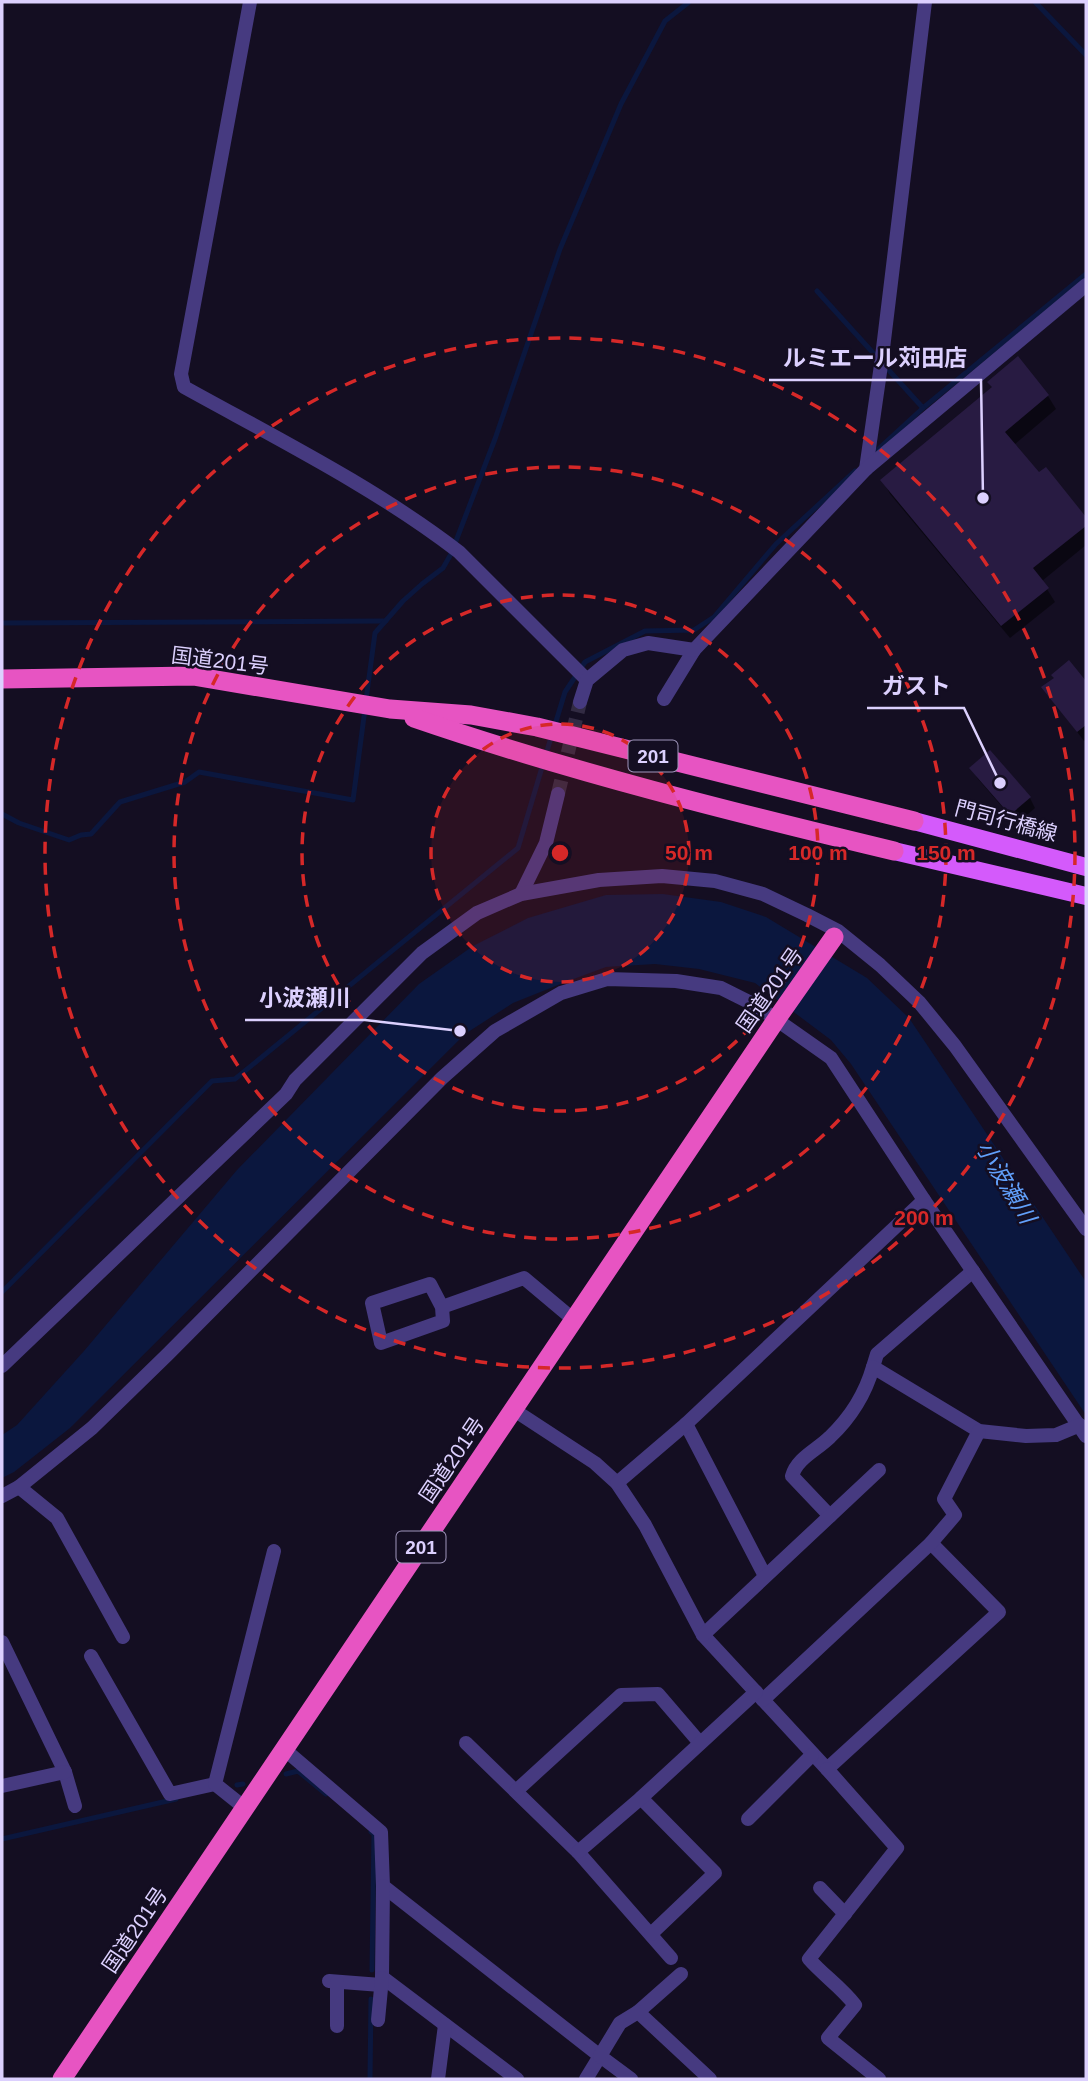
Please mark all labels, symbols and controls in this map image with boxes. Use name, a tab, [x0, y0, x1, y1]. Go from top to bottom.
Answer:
callout: ルミエール苅田店	[769, 336, 981, 380]
text: ルミエール苅田店	[783, 345, 967, 371]
street label: 国道201号	[170, 643, 270, 678]
callout: ガスト	[867, 664, 964, 708]
text: ガスト	[882, 673, 951, 699]
road number: 201	[628, 740, 678, 772]
street label: 門司行橋線	[952, 796, 1060, 845]
centre of rings	[548, 841, 572, 865]
text: 50 m	[665, 841, 713, 864]
text: 100 m	[788, 841, 848, 864]
text: 150 m	[916, 841, 976, 864]
street label: 国道201号	[732, 943, 807, 1036]
callout: 小波瀬川	[245, 976, 365, 1020]
text: 小波瀬川	[259, 985, 351, 1011]
water label: 小波瀬川	[971, 1136, 1042, 1231]
text: 200 m	[894, 1206, 954, 1229]
street label: 国道201号	[415, 1413, 489, 1507]
road number: 201	[396, 1532, 446, 1562]
street label: 国道201号	[98, 1883, 172, 1977]

